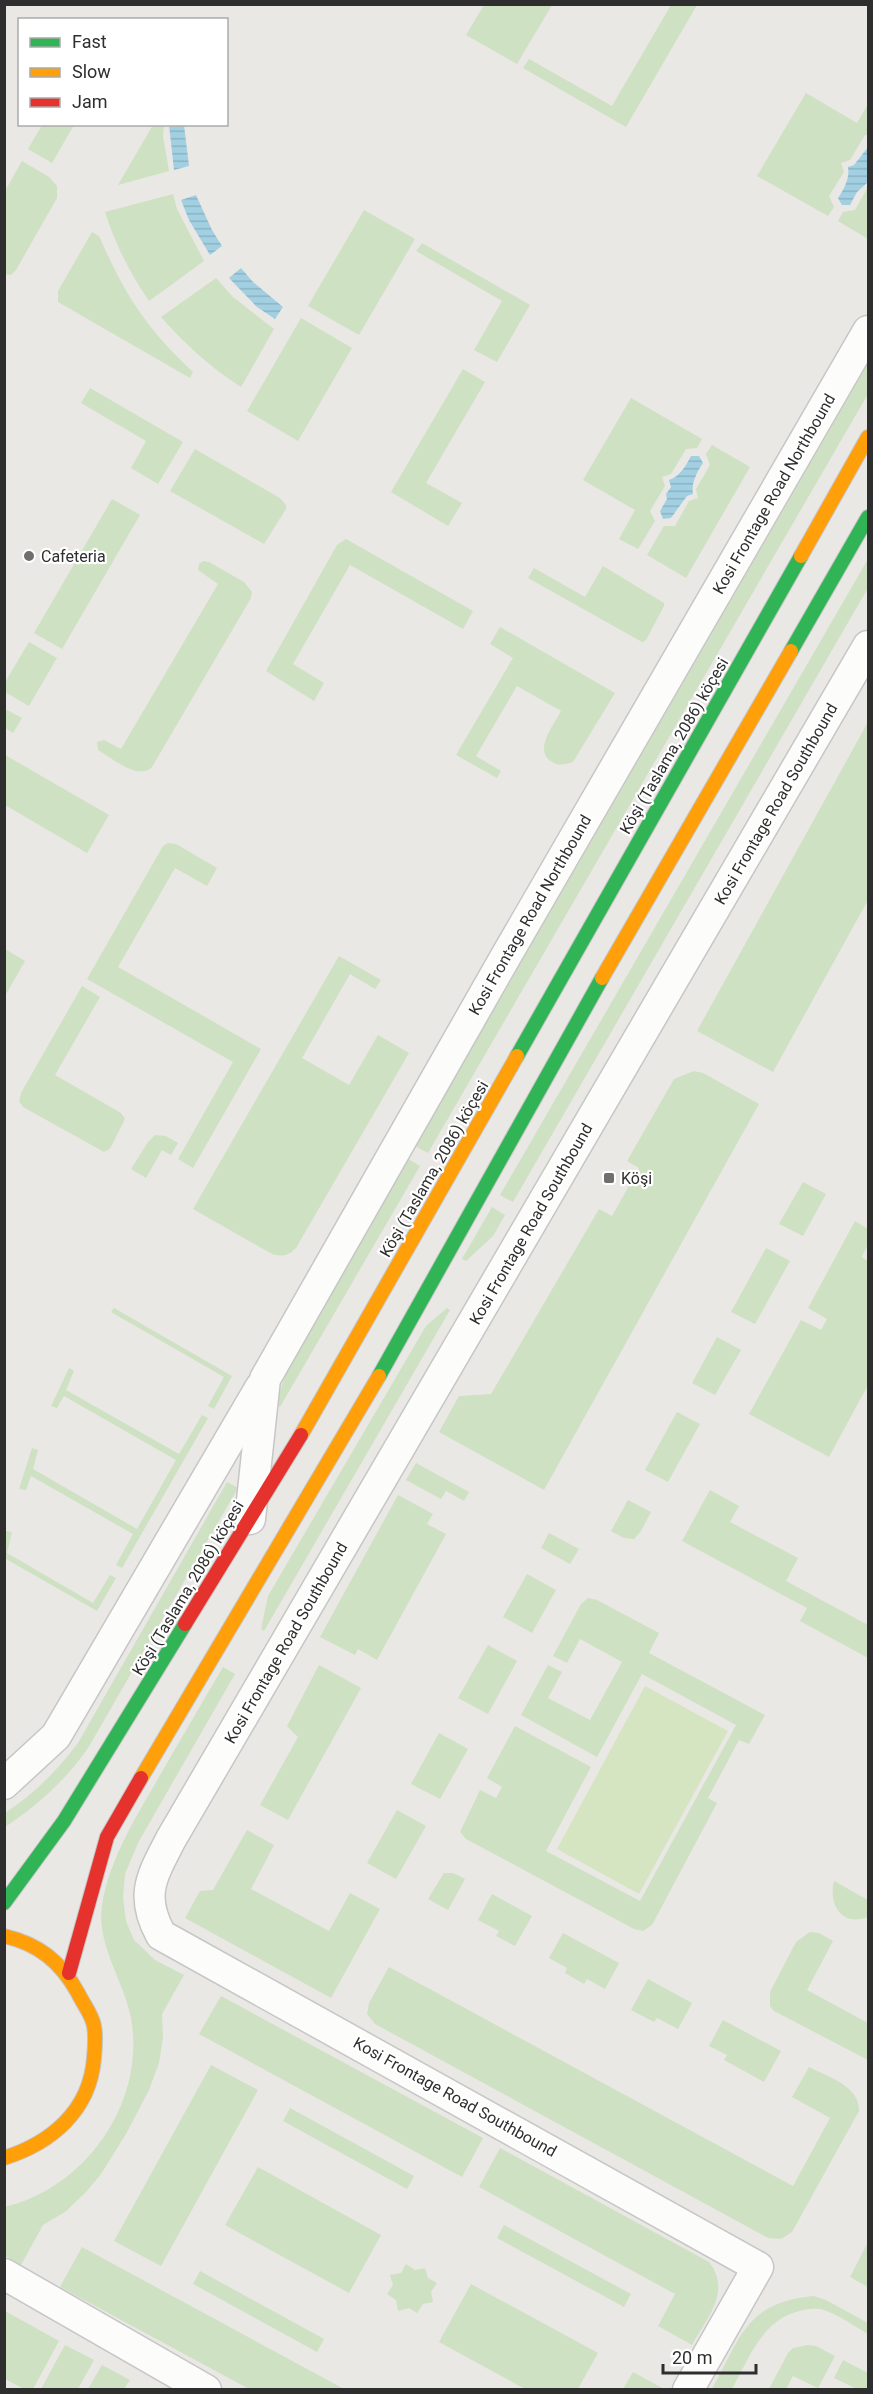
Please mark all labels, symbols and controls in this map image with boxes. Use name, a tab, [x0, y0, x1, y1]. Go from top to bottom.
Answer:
legend	[18, 18, 228, 126]
text: Fast	[72, 31, 107, 52]
text: Slow	[72, 61, 111, 82]
text: Jam	[72, 91, 108, 112]
street label: Kosi Frontage Road Northbound	[709, 390, 839, 598]
place label: Cafeteria	[41, 547, 106, 566]
marker: Cafeteria	[22, 549, 36, 563]
street label: Köşi (Taslama, 2086) köçesi	[616, 654, 732, 838]
street label: Kosi Frontage Road Southbound	[710, 700, 842, 908]
street label: Kosi Frontage Road Northbound	[465, 811, 595, 1019]
street label: Köşi (Taslama, 2086) köçesi	[376, 1077, 492, 1261]
street label: Kosi Frontage Road Southbound	[465, 1120, 597, 1328]
place label: Köşi	[621, 1169, 652, 1188]
marker: Köşi	[602, 1171, 616, 1185]
street label: Köşi (Taslama, 2086) köçesi	[128, 1497, 248, 1679]
street label: Kosi Frontage Road Southbound	[220, 1539, 352, 1747]
street label: Kosi Frontage Road Southbound	[350, 2033, 560, 2161]
scale bar	[663, 2337, 756, 2375]
text: 20 m	[672, 2347, 712, 2368]

